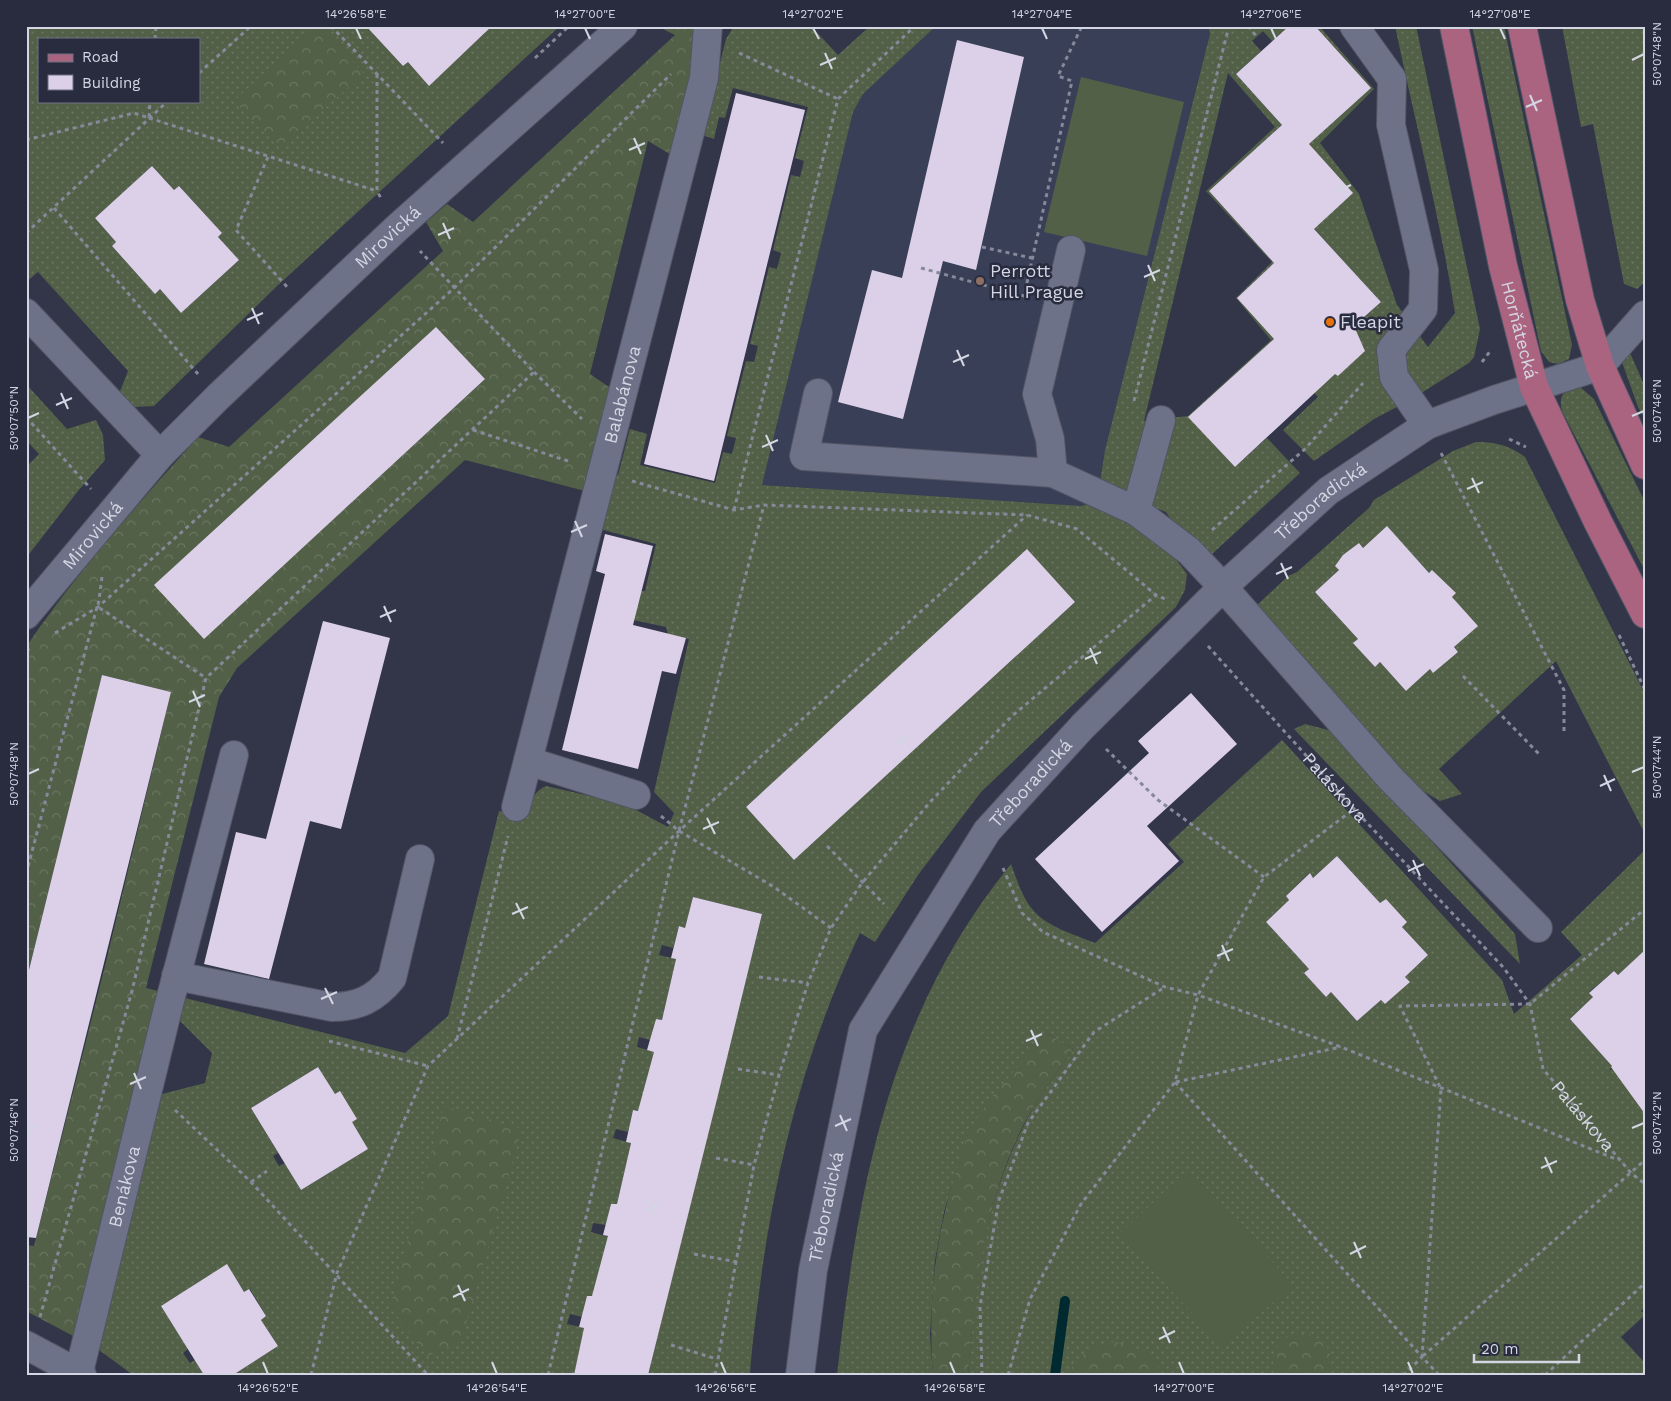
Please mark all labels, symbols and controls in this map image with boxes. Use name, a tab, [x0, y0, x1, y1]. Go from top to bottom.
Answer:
text: 14°26'58"E	[325, 7, 387, 21]
text: 14°27'00"E	[554, 7, 616, 21]
text: 14°27'02"E	[783, 7, 844, 21]
text: 14°27'04"E	[1012, 7, 1073, 21]
text: 14°27'06"E	[1240, 7, 1302, 21]
text: 14°27'08"E	[1469, 7, 1531, 21]
text: 50°07'48"N	[1650, 22, 1664, 86]
legend	[38, 38, 200, 102]
text: Road	[82, 48, 119, 66]
text: Building	[82, 74, 140, 92]
street label: Mirovická	[350, 201, 425, 272]
place label: Perrott Hill Prague	[990, 260, 1084, 302]
marker: Perrott Hill Prague	[974, 275, 986, 287]
street label: Horňátecká	[1497, 279, 1543, 381]
place label: Fleapit	[1340, 311, 1401, 332]
marker: Fleapit	[1324, 316, 1336, 328]
street label: Balabánova	[599, 343, 645, 446]
text: 50°07'46"N	[1650, 379, 1664, 443]
text: 50°07'50"N	[7, 386, 21, 450]
street label: Třeboradická	[1270, 457, 1370, 545]
street label: Mirovická	[58, 497, 127, 573]
street label: Třeboradická	[984, 734, 1076, 832]
text: 50°07'44"N	[1650, 735, 1664, 799]
text: 50°07'48"N	[7, 742, 21, 806]
street label: Paláskova	[1298, 748, 1372, 826]
street label: Paláskova	[1547, 1076, 1619, 1156]
text: 50°07'42"N	[1650, 1091, 1664, 1155]
text: 50°07'46"N	[7, 1098, 21, 1162]
street label: Benákova	[104, 1143, 144, 1229]
street label: Třeboradická	[804, 1150, 847, 1264]
scale bar	[1474, 1331, 1578, 1363]
text: 20 m	[1481, 1340, 1519, 1358]
text: 14°26'52"E	[237, 1381, 299, 1395]
text: 14°26'54"E	[467, 1381, 528, 1395]
text: 14°26'56"E	[695, 1381, 757, 1395]
text: 14°26'58"E	[924, 1381, 986, 1395]
text: 14°27'00"E	[1153, 1381, 1215, 1395]
text: 14°27'02"E	[1383, 1381, 1444, 1395]

